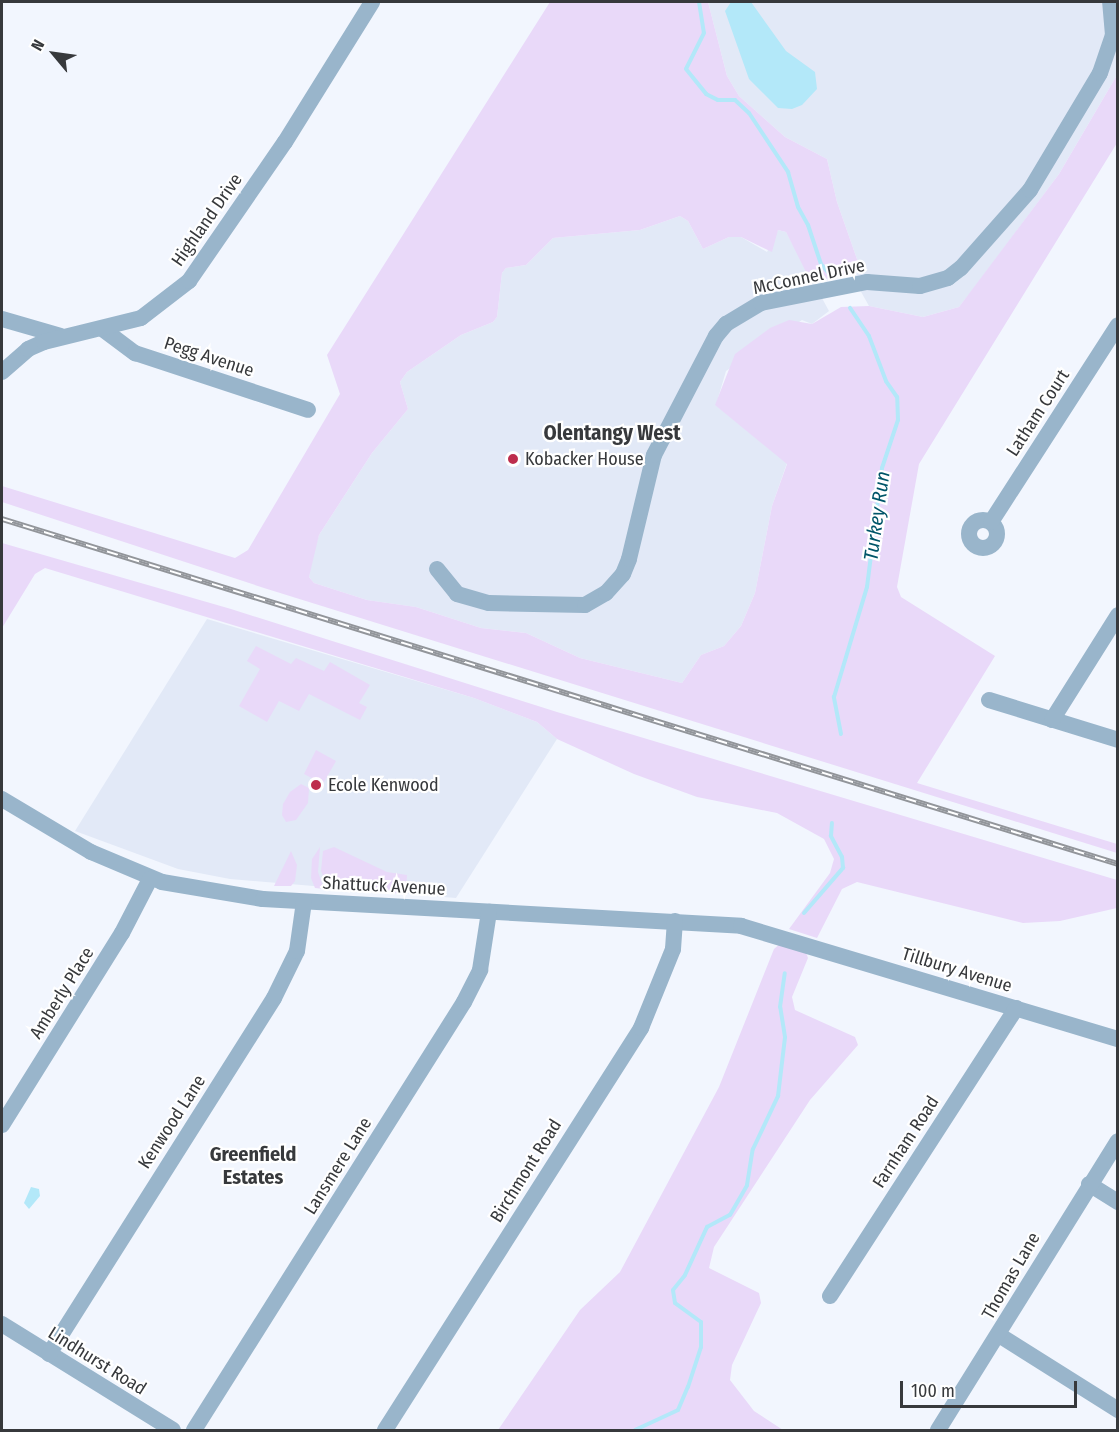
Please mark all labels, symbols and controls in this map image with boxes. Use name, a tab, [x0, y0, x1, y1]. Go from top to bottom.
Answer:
north arrow	[24, 24, 84, 84]
text: N	[27, 36, 48, 54]
street label: Highland Drive	[167, 169, 247, 271]
street label: McConnel Drive	[751, 255, 867, 299]
street label: Pegg Avenue	[161, 332, 257, 382]
street label: Latham Court	[1002, 366, 1074, 460]
district label: Olentangy West	[543, 420, 681, 446]
place label: Kobacker House	[525, 448, 644, 470]
marker: Kobacker House	[506, 452, 520, 466]
water label: Turkey Run	[859, 470, 895, 562]
place label: Ecole Kenwood	[328, 774, 439, 796]
marker: Ecole Kenwood	[309, 778, 323, 792]
street label: Shattuck Avenue	[322, 872, 446, 900]
street label: Amberly Place	[25, 943, 99, 1043]
street label: Tillbury Avenue	[899, 943, 1015, 997]
street label: Kenwood Lane	[134, 1071, 210, 1173]
street label: Farnham Road	[868, 1092, 944, 1192]
street label: Lansmere Lane	[300, 1113, 376, 1219]
street label: Birchmont Road	[486, 1115, 566, 1227]
district label: Greenfield Estates	[210, 1143, 296, 1190]
street label: Thomas Lane	[977, 1229, 1045, 1323]
street label: Lindhurst Road	[44, 1322, 150, 1400]
scale bar	[903, 1369, 1080, 1407]
text: 100 m	[911, 1380, 955, 1402]

